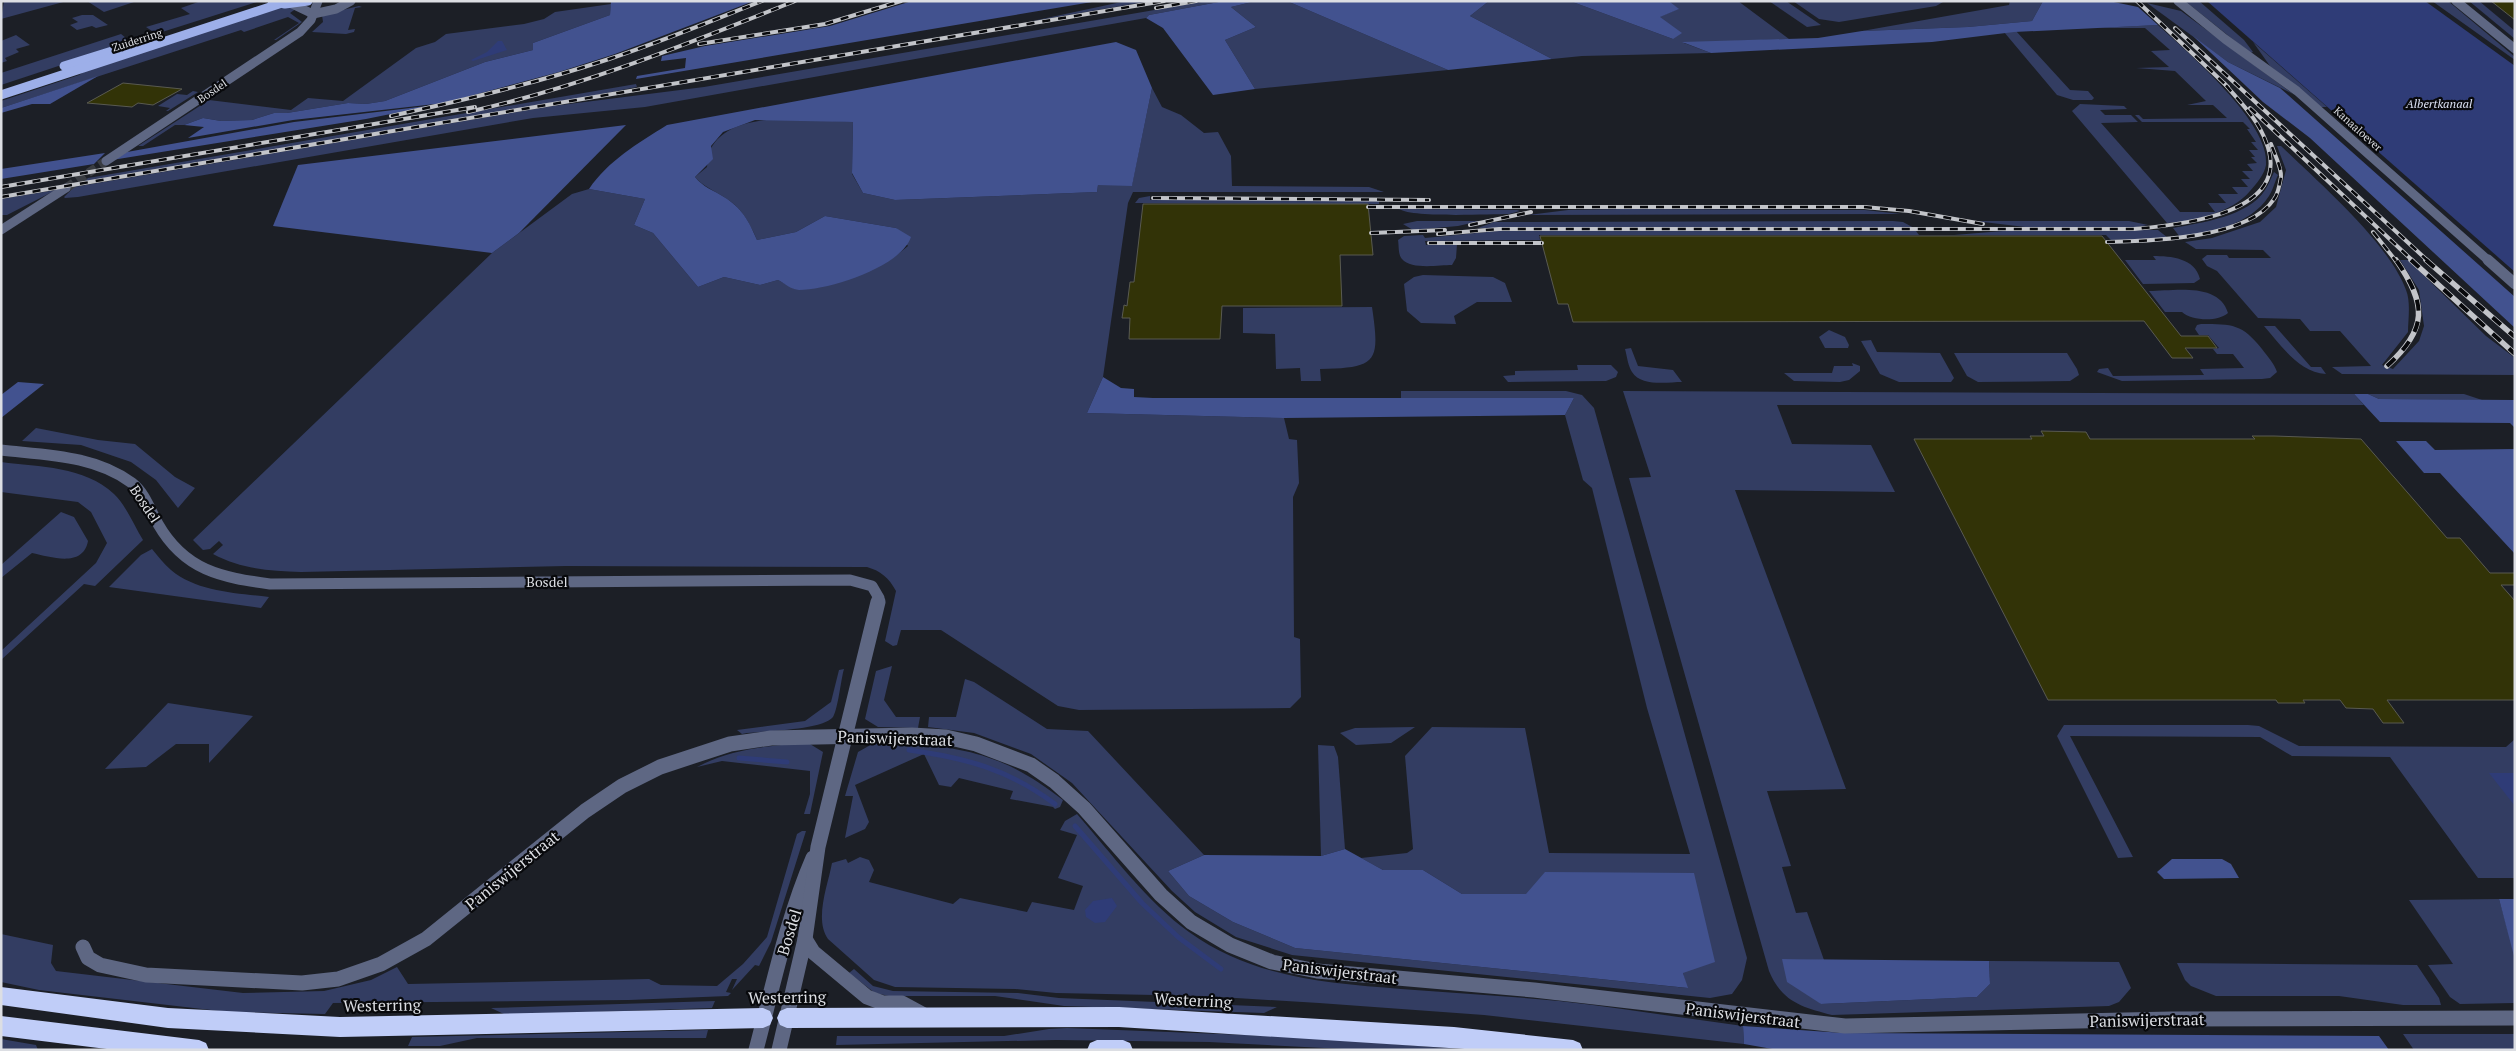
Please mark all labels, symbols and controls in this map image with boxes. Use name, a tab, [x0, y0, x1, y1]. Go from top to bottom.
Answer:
street label: Zuiderring	[110, 25, 164, 55]
street label: Bosdel	[195, 76, 229, 106]
water label: Albertkanaal	[2405, 96, 2473, 111]
street label: Kanaaloever	[2331, 104, 2386, 155]
street label: Bosdel	[126, 481, 165, 526]
street label: Bosdel	[526, 572, 568, 591]
street label: Paniswijerstraat	[837, 725, 953, 751]
street label: Paniswijerstraat	[460, 825, 564, 915]
street label: Bosdel	[772, 906, 806, 958]
street label: Paniswijerstraat	[1281, 953, 1399, 989]
street label: Westerring	[748, 985, 827, 1009]
street label: Westerring	[1154, 987, 1233, 1013]
street label: Westerring	[343, 993, 422, 1017]
street label: Paniswijerstraat	[1684, 997, 1802, 1033]
street label: Paniswijerstraat	[2089, 1008, 2205, 1032]

